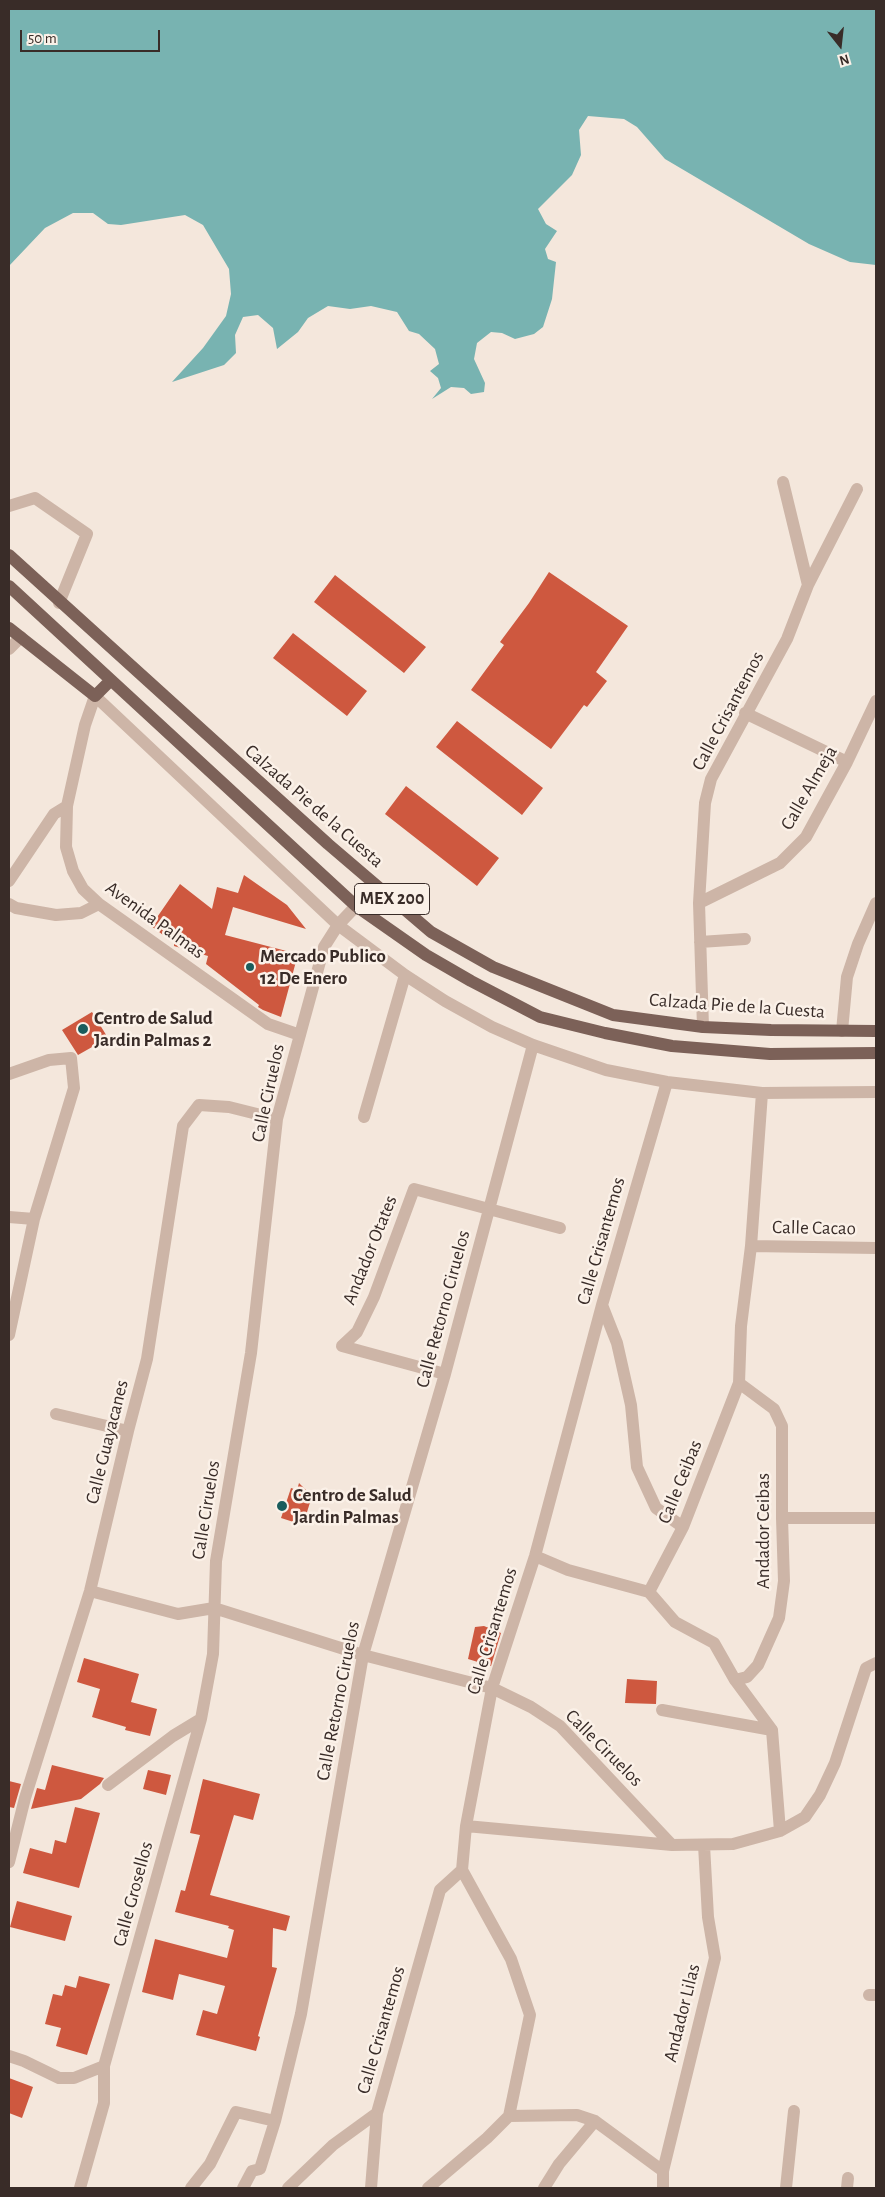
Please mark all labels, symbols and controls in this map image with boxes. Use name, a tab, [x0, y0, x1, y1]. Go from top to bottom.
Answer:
scale bar	[22, 20, 162, 52]
north arrow	[815, 20, 865, 70]
text: 50 m	[28, 31, 57, 46]
text: N	[838, 51, 851, 67]
street label: Calle Crisantemos	[687, 648, 769, 774]
street label: Calzada Pie de la Cuesta	[240, 740, 388, 872]
street label: Calle Almeja	[776, 742, 842, 834]
street label: Avenida Palmas	[101, 876, 209, 964]
road number: MEX 200	[354, 884, 430, 914]
place label: Mercado Publico 12 De Enero	[260, 945, 386, 989]
marker: Mercado Publico 12 De Enero	[244, 961, 256, 973]
street label: Calzada Pie de la Cuesta	[648, 988, 826, 1024]
place label: Centro de Salud Jardin Palmas 2	[94, 1007, 213, 1051]
marker: Centro de Salud Jardin Palmas 2	[76, 1022, 90, 1036]
street label: Calle Ciruelos	[246, 1042, 290, 1144]
street label: Calle Crisantemos	[572, 1175, 630, 1307]
street label: Andador Otates	[338, 1192, 402, 1308]
street label: Calle Cacao	[772, 1216, 856, 1240]
street label: Calle Retorno Ciruelos	[411, 1228, 475, 1390]
street label: Calle Guayacanes	[81, 1378, 133, 1506]
street label: Calle Ceibas	[653, 1437, 707, 1527]
street label: Calle Ciruelos	[187, 1459, 225, 1561]
street label: Andador Ceibas	[752, 1473, 774, 1589]
place label: Centro de Salud Jardin Palmas	[293, 1484, 412, 1528]
marker: Centro de Salud Jardin Palmas	[275, 1499, 289, 1513]
street label: Calle Crisantemos	[462, 1565, 522, 1697]
street label: Calle Retorno Ciruelos	[311, 1619, 365, 1783]
street label: Calle Ciruelos	[561, 1705, 647, 1791]
street label: Calle Grosellos	[108, 1839, 158, 1949]
street label: Andador Lilas	[659, 1962, 705, 2064]
street label: Calle Crisantemos	[352, 1964, 410, 2096]

